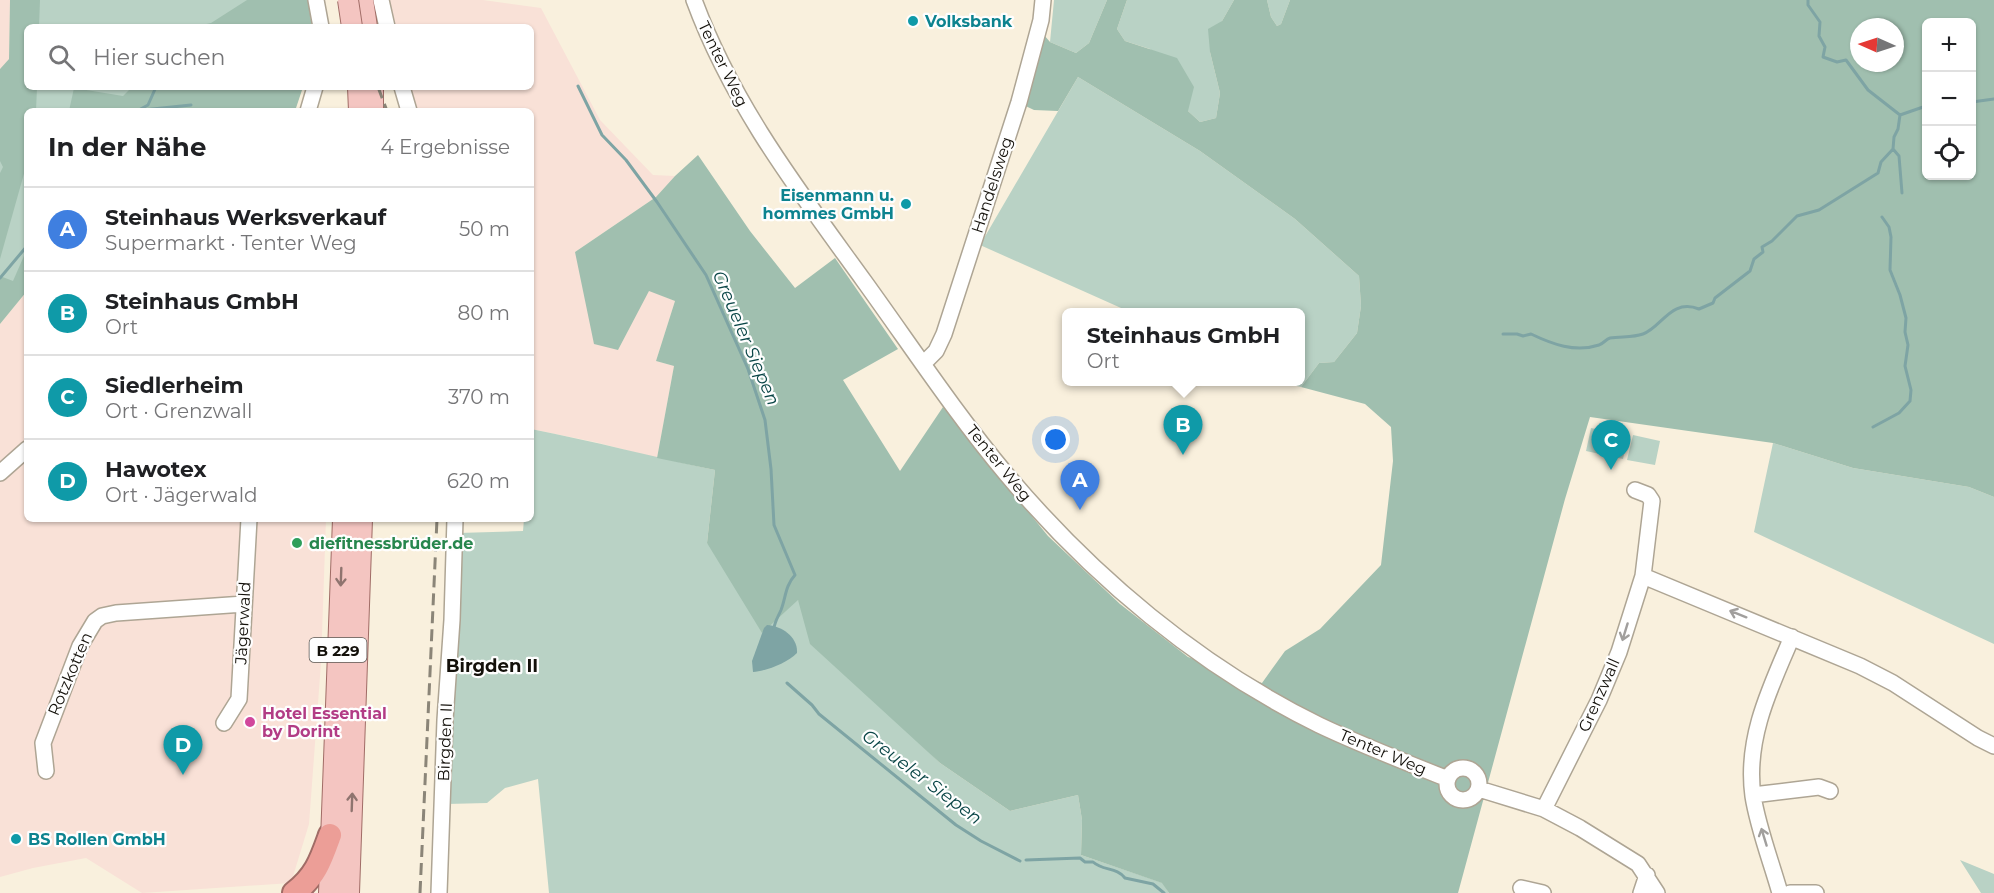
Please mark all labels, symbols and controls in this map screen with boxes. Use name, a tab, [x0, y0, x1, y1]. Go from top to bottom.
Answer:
place label: Volksbank	[924, 12, 1013, 31]
marker: Volksbank	[906, 14, 920, 28]
street label: Tenter Weg	[694, 18, 752, 110]
north arrow	[1850, 18, 1904, 72]
map controls	[1922, 18, 1976, 180]
button: +	[1922, 18, 1976, 72]
search box	[24, 24, 534, 90]
icon: search	[45, 41, 78, 74]
text: Hier suchen	[93, 44, 225, 71]
button: −	[1922, 72, 1976, 126]
button: locate	[1922, 126, 1976, 180]
text: In der Nähe	[48, 131, 206, 163]
street label: Handelsweg	[967, 134, 1017, 236]
text: 4 Ergebnisse	[381, 135, 510, 159]
place label: Eisenmann u. hommes GmbH	[763, 186, 894, 223]
marker: Eisenmann u. hommes GmbH	[899, 197, 913, 211]
text: Steinhaus Werksverkauf	[105, 204, 386, 231]
text: A	[60, 217, 75, 241]
text: 50 m	[459, 217, 510, 241]
text: Supermarkt · Tenter Weg	[105, 231, 357, 255]
water label: Greueler Siepen	[708, 267, 784, 409]
text: Steinhaus GmbH	[105, 288, 299, 315]
text: B	[60, 301, 75, 325]
text: 80 m	[458, 301, 510, 325]
popup	[1062, 308, 1305, 386]
text: Ort	[105, 315, 138, 339]
text: Steinhaus GmbH	[1087, 322, 1280, 349]
text: Ort	[1087, 349, 1120, 373]
text: Siedlerheim	[105, 372, 244, 399]
text: C	[60, 385, 75, 409]
text: 370 m	[448, 385, 510, 409]
text: Ort · Grenzwall	[105, 399, 252, 423]
pin: B	[1164, 406, 1202, 455]
pin: C	[1592, 420, 1630, 470]
street label: Tenter Weg	[962, 421, 1036, 505]
your location	[1041, 425, 1070, 454]
text: Hawotex	[105, 456, 207, 483]
pin: A	[1060, 460, 1100, 510]
text: D	[59, 469, 76, 493]
text: 620 m	[447, 469, 510, 493]
text: Ort · Jägerwald	[105, 483, 258, 507]
place label: diefitnessbrüder.de	[309, 534, 473, 553]
marker: diefitnessbrüder.de	[290, 536, 304, 550]
one-way arrow	[335, 567, 346, 587]
street label: Jägerwald	[231, 581, 255, 666]
one-way arrow	[1729, 608, 1747, 620]
one-way arrow	[1619, 622, 1630, 641]
street label: Rotzkotten	[44, 630, 96, 718]
road number: B 229	[310, 638, 366, 662]
district label: Birgden II	[446, 655, 538, 677]
street label: Grenzwall	[1574, 655, 1624, 735]
street label: Birgden II	[434, 702, 456, 782]
place label: Hotel Essential by Dorint	[262, 704, 387, 741]
marker: Hotel Essential by Dorint	[243, 715, 257, 729]
water label: Greueler Siepen	[858, 725, 986, 829]
street label: Tenter Weg	[1337, 725, 1429, 779]
pin: D	[164, 726, 202, 775]
one-way arrow	[346, 792, 357, 812]
one-way arrow	[1758, 828, 1769, 847]
place label: BS Rollen GmbH	[28, 830, 166, 849]
marker: BS Rollen GmbH	[9, 832, 23, 846]

